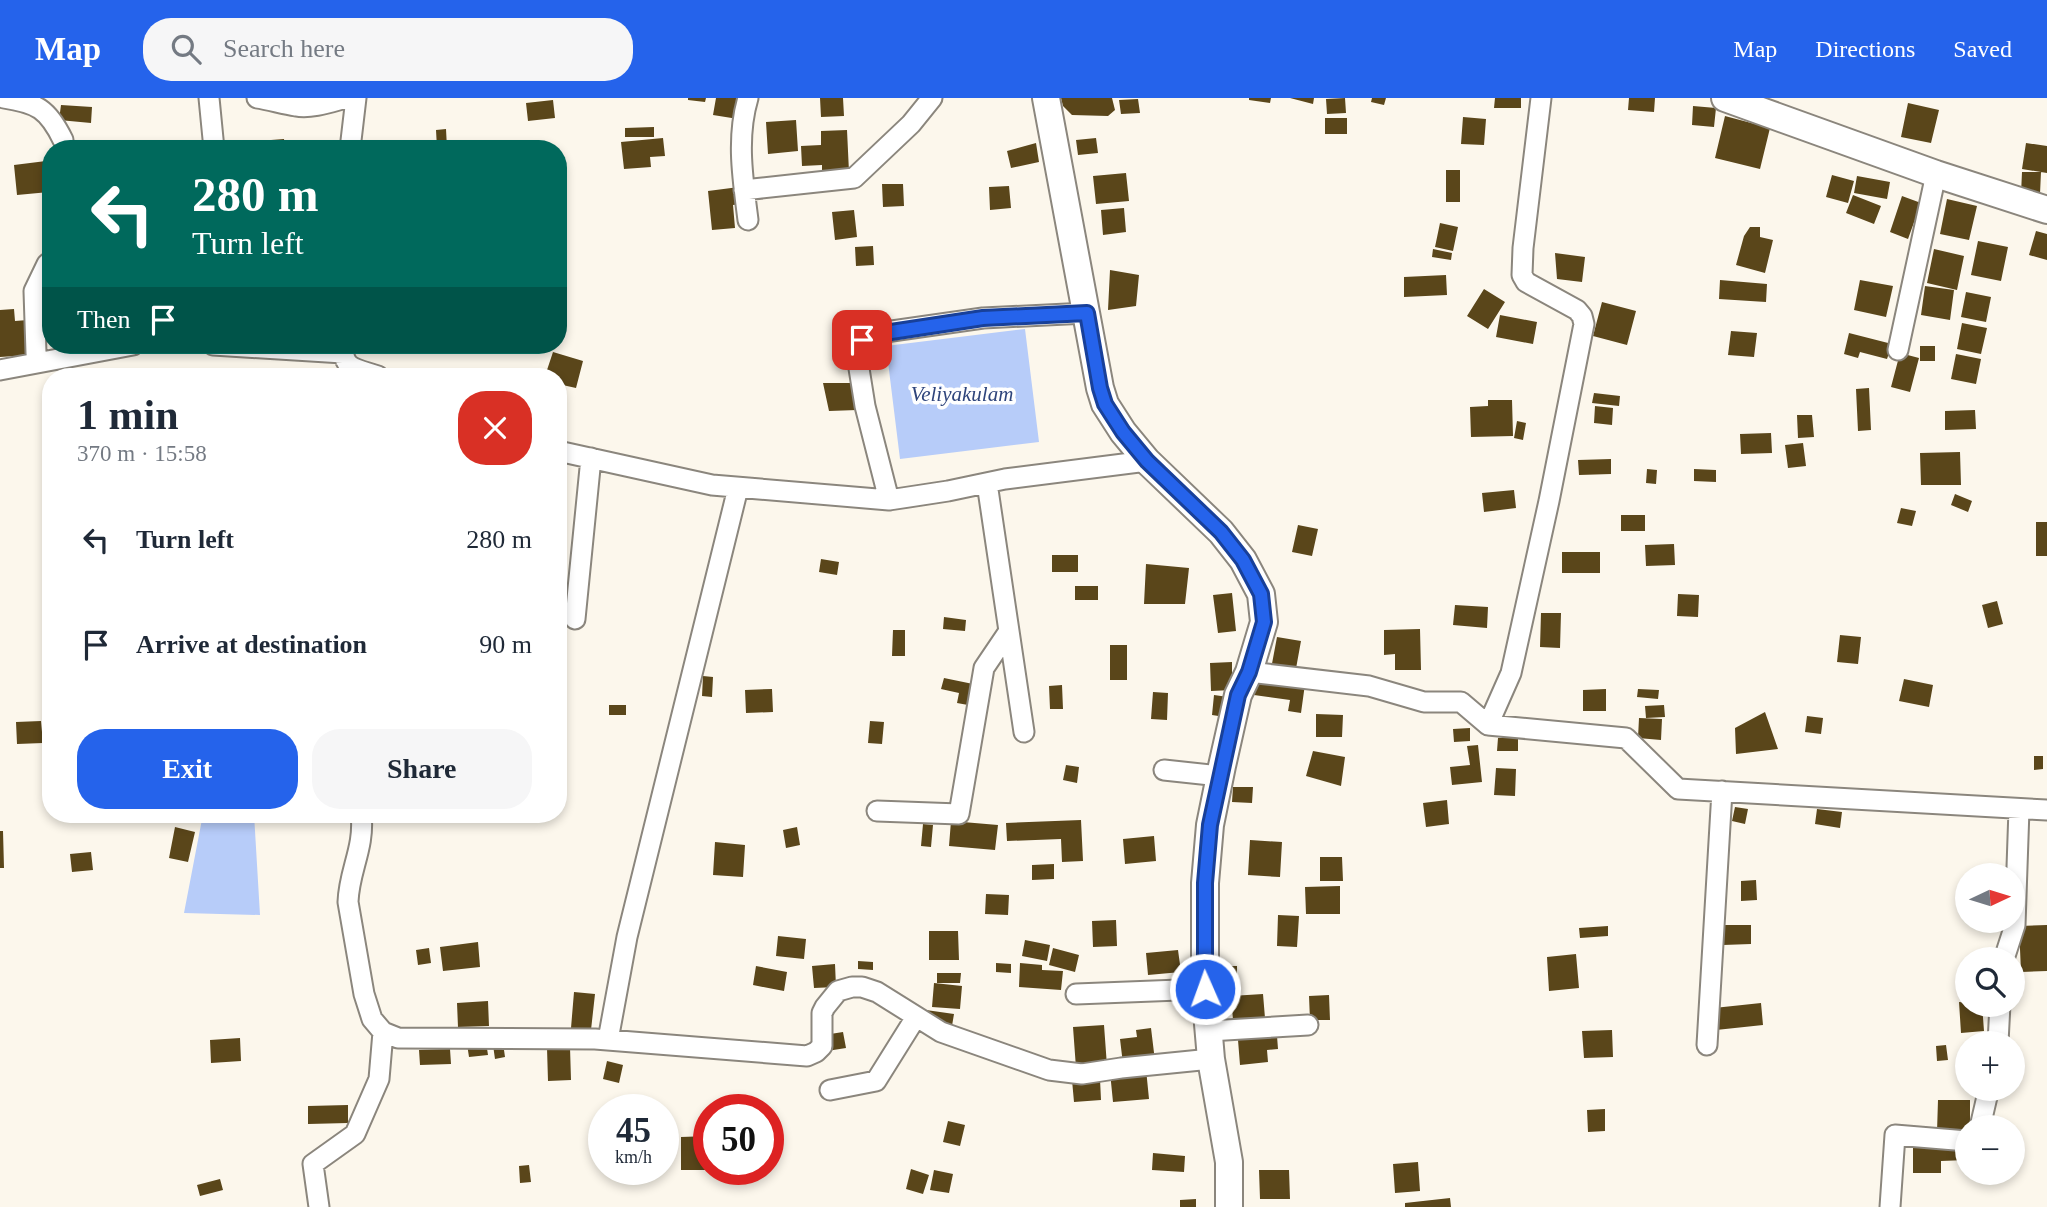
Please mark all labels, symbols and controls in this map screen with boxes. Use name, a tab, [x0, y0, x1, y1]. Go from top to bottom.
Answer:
search box	[143, 18, 633, 81]
icon: search	[167, 30, 205, 68]
text: Map	[35, 31, 101, 67]
text: Search here	[223, 34, 345, 63]
text: Map	[1733, 36, 1777, 62]
text: Directions	[1815, 36, 1915, 62]
text: Saved	[1953, 36, 2012, 62]
text: 280 m	[192, 167, 319, 222]
icon: left	[77, 168, 168, 259]
text: Turn left	[192, 225, 304, 261]
icon: arrive	[144, 301, 182, 339]
text: Then	[77, 305, 130, 334]
pin	[832, 310, 892, 370]
icon: arrive	[843, 321, 881, 359]
water label: Veliyakulam	[911, 382, 1013, 406]
button: close	[458, 391, 532, 465]
text: 1 min	[77, 392, 179, 438]
text: 370 m · 15:58	[77, 441, 207, 466]
icon: left	[77, 521, 115, 559]
text: Turn left	[136, 525, 234, 554]
text: 280 m	[466, 525, 532, 554]
icon: arrive	[77, 626, 115, 664]
text: Arrive at destination	[136, 630, 367, 659]
text: 90 m	[479, 630, 532, 659]
button: Exit	[77, 729, 298, 809]
button: Share	[312, 729, 532, 809]
north arrow	[1955, 863, 2025, 933]
map controls	[1955, 863, 2025, 1185]
button: search	[1955, 947, 2025, 1017]
position arrow	[1168, 952, 1242, 1026]
button: +	[1955, 1031, 2025, 1101]
speed limit sign: 50	[693, 1094, 784, 1185]
text: 45	[616, 1111, 651, 1150]
button: −	[1955, 1115, 2025, 1185]
text: km/h	[615, 1147, 652, 1167]

